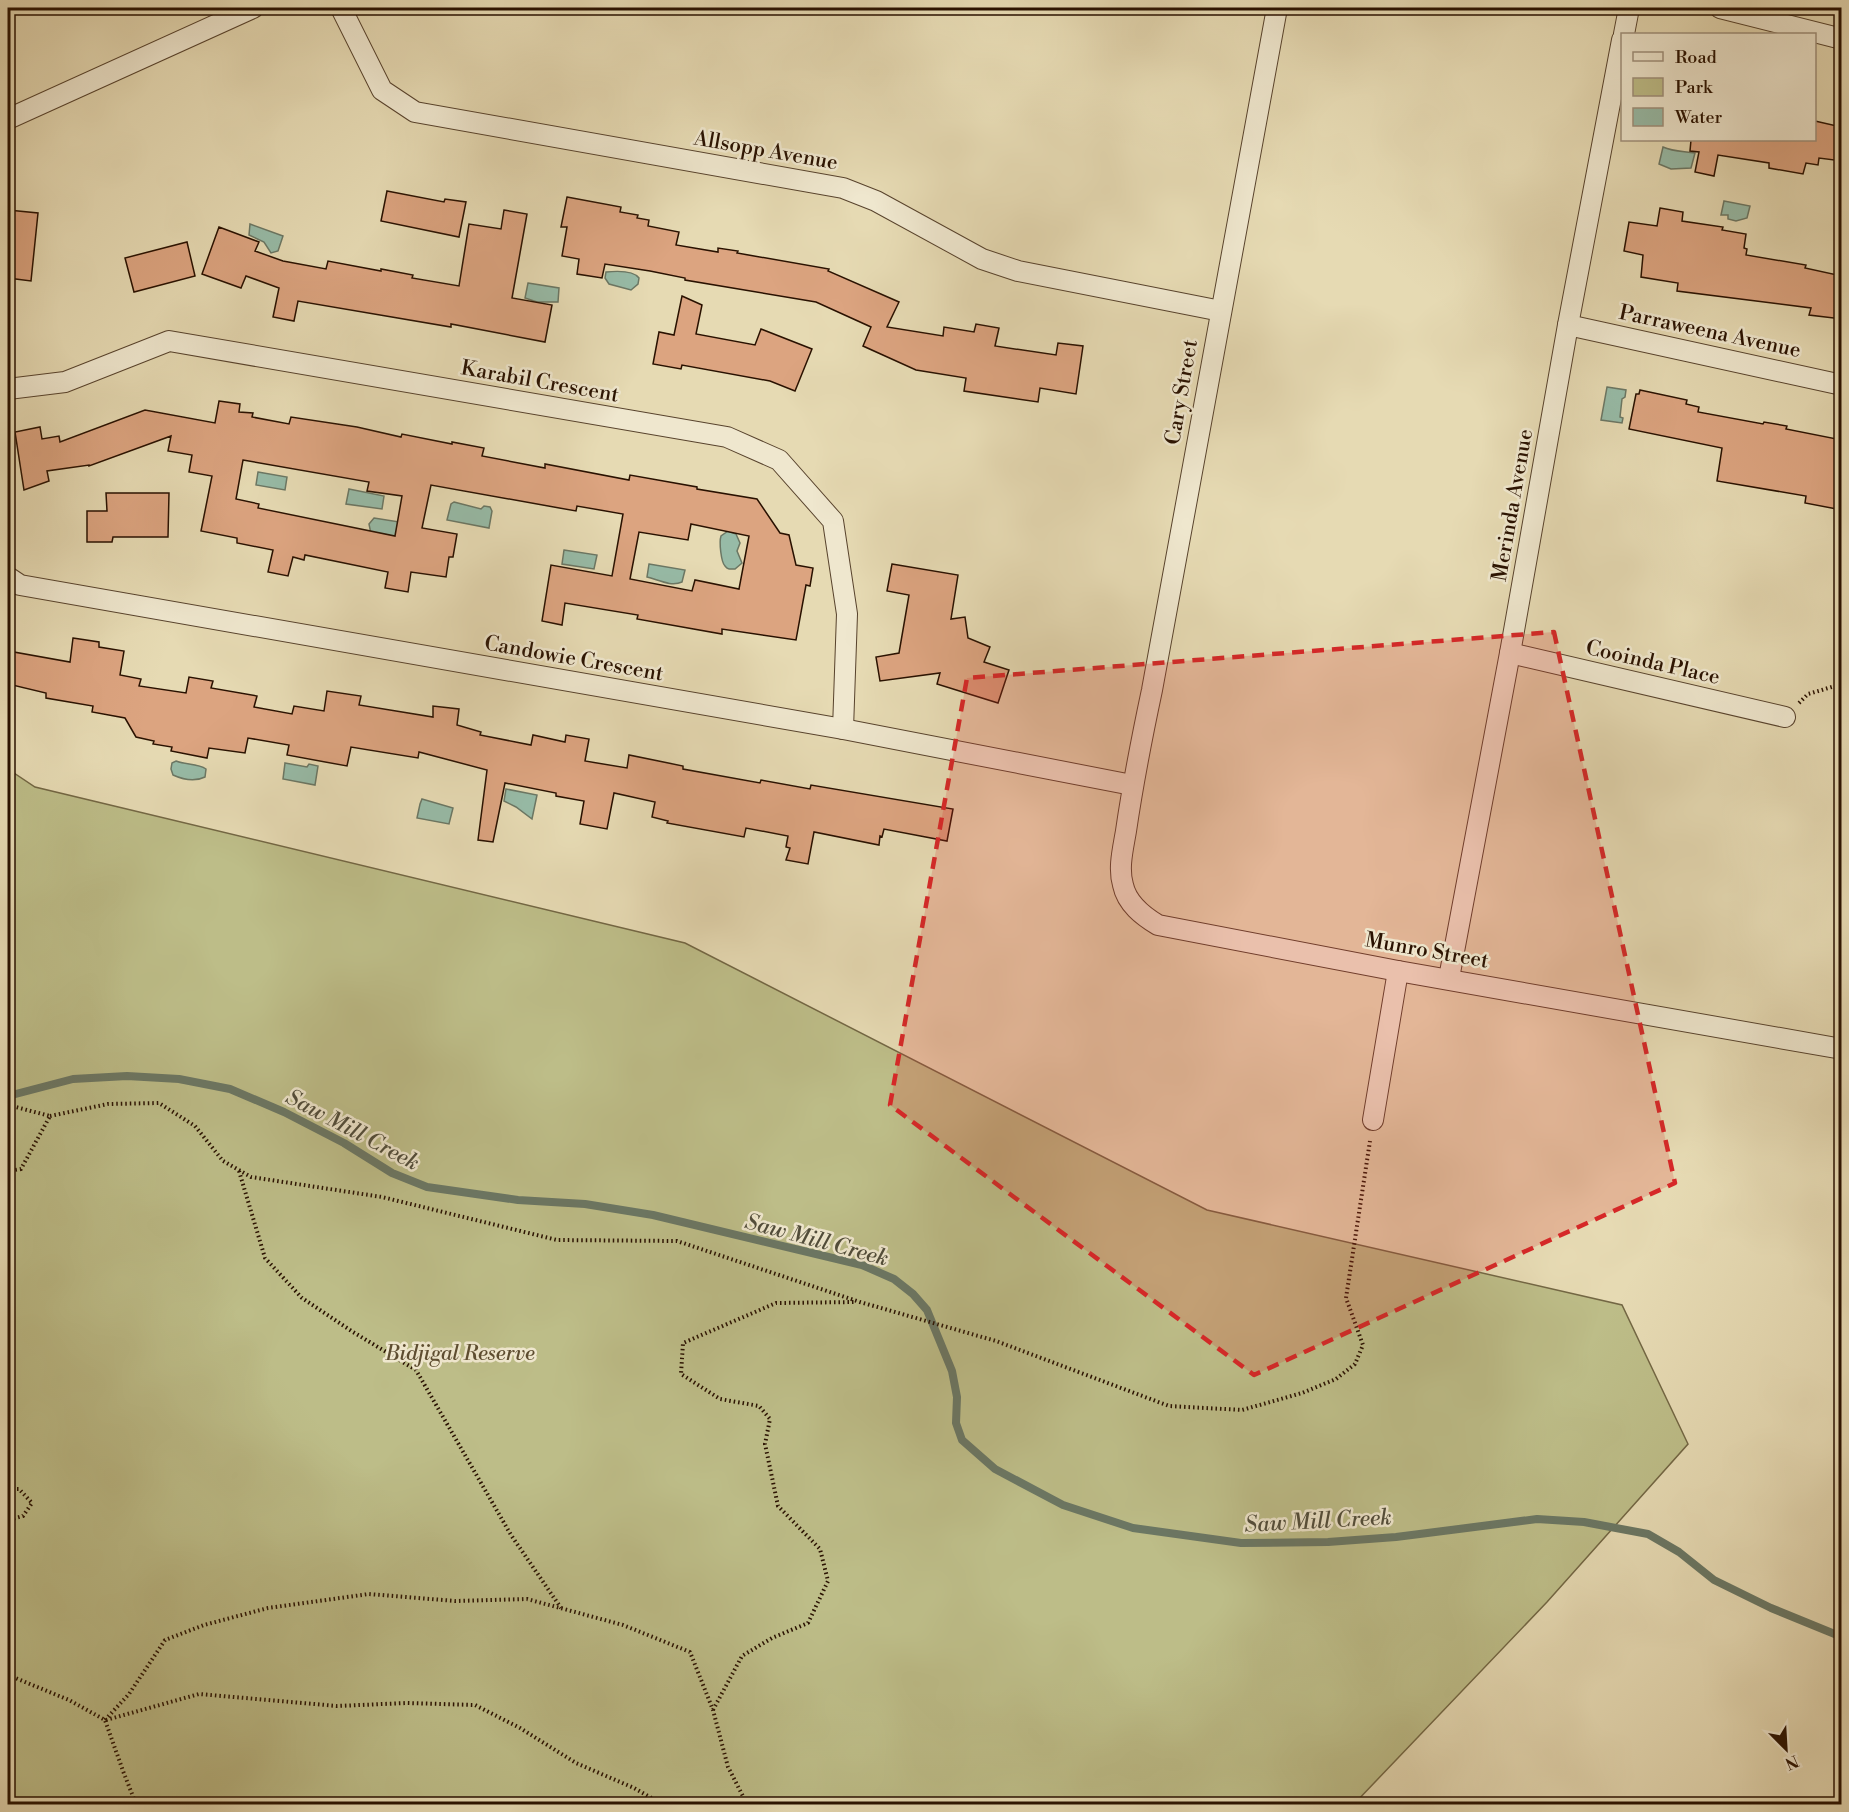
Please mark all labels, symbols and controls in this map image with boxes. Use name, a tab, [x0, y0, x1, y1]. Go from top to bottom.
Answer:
legend	[1621, 33, 1816, 141]
text: Road	[1675, 46, 1718, 69]
text: Park	[1675, 76, 1714, 99]
text: Water	[1674, 106, 1723, 129]
street label: Allsopp Avenue	[691, 125, 840, 176]
street label: Parraweena Avenue	[1617, 300, 1803, 364]
street label: Cary Street	[1160, 337, 1204, 447]
street label: Karabil Crescent	[459, 355, 621, 409]
street label: Merinda Avenue	[1487, 427, 1539, 583]
street label: Candowie Crescent	[482, 630, 666, 688]
street label: Cooinda Place	[1583, 635, 1722, 691]
street label: Munro Street	[1363, 927, 1491, 975]
water label: Saw Mill Creek	[281, 1084, 424, 1177]
water label: Saw Mill Creek	[742, 1208, 891, 1273]
park label: Bidjigal Reserve	[384, 1341, 535, 1367]
water label: Saw Mill Creek	[1244, 1504, 1392, 1539]
north arrow	[1756, 1719, 1816, 1779]
text: N	[1782, 1750, 1802, 1774]

